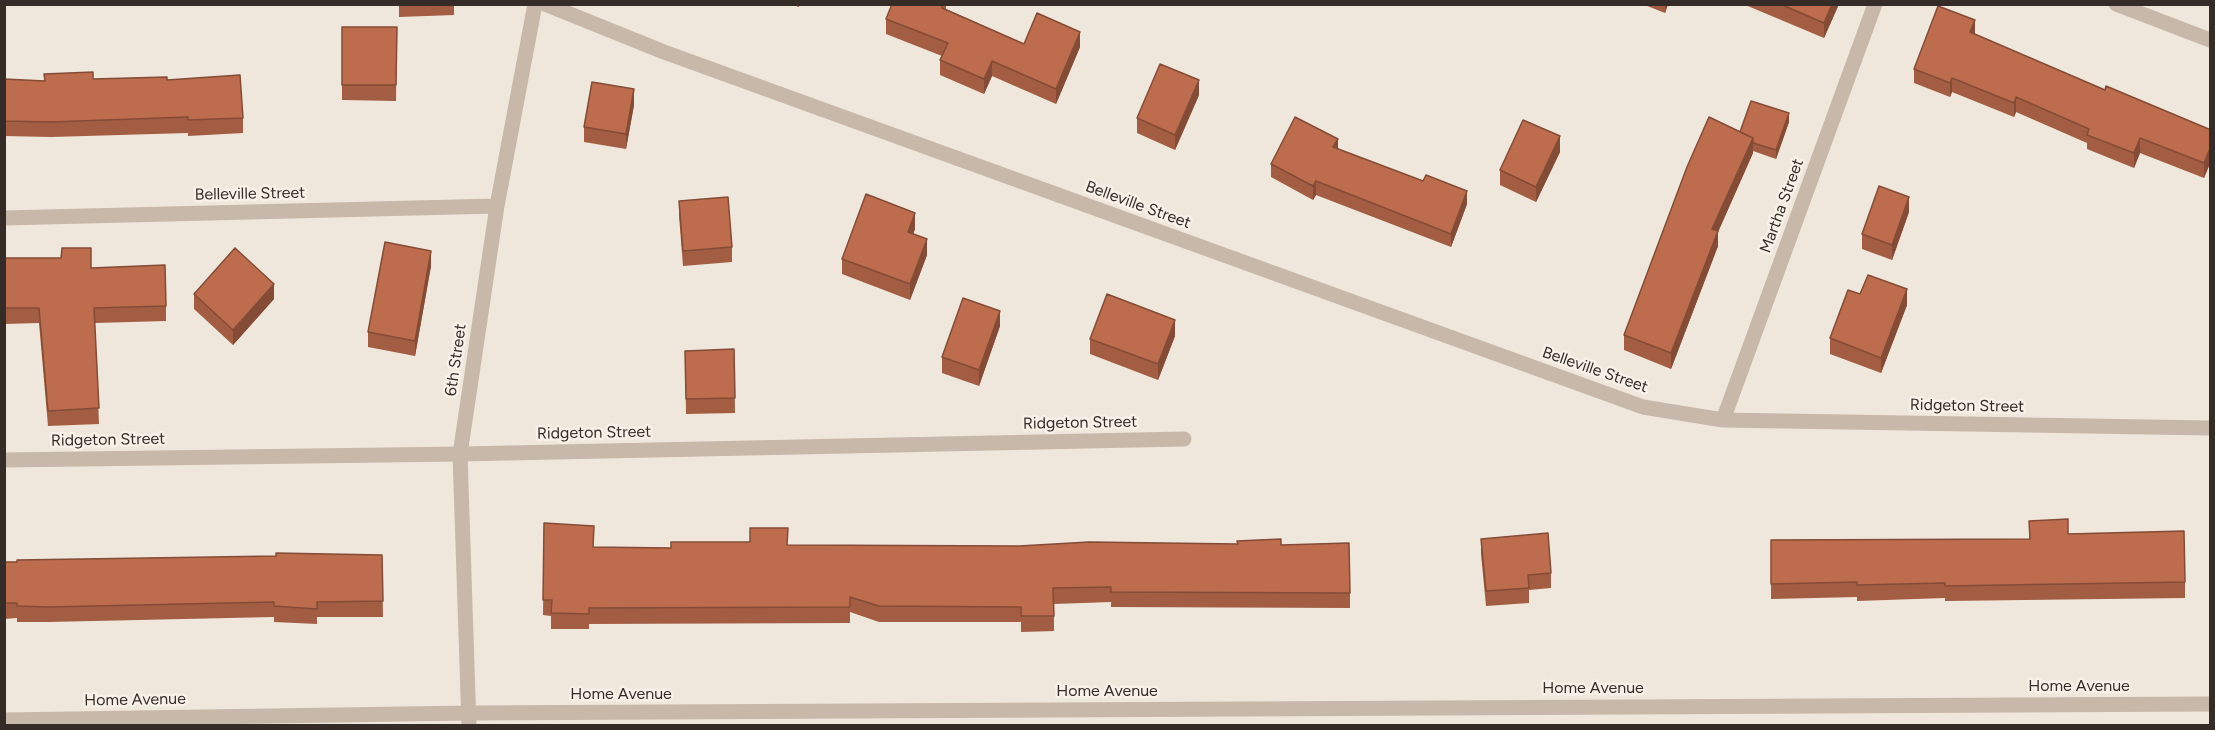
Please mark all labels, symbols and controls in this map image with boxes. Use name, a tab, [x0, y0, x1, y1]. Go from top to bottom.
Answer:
street label: Martha Street	[1756, 156, 1808, 256]
street label: Belleville Street	[1083, 177, 1193, 233]
street label: Belleville Street	[195, 183, 305, 205]
street label: 6th Street	[441, 323, 471, 397]
street label: Belleville Street	[1540, 343, 1650, 397]
street label: Ridgeton Street	[1910, 395, 2024, 417]
street label: Ridgeton Street	[1023, 412, 1137, 434]
street label: Ridgeton Street	[537, 422, 651, 444]
street label: Ridgeton Street	[51, 429, 165, 451]
street label: Home Avenue	[2028, 676, 2130, 696]
street label: Home Avenue	[1542, 678, 1644, 698]
street label: Home Avenue	[1056, 681, 1158, 701]
street label: Home Avenue	[570, 684, 672, 704]
street label: Home Avenue	[84, 690, 186, 710]

